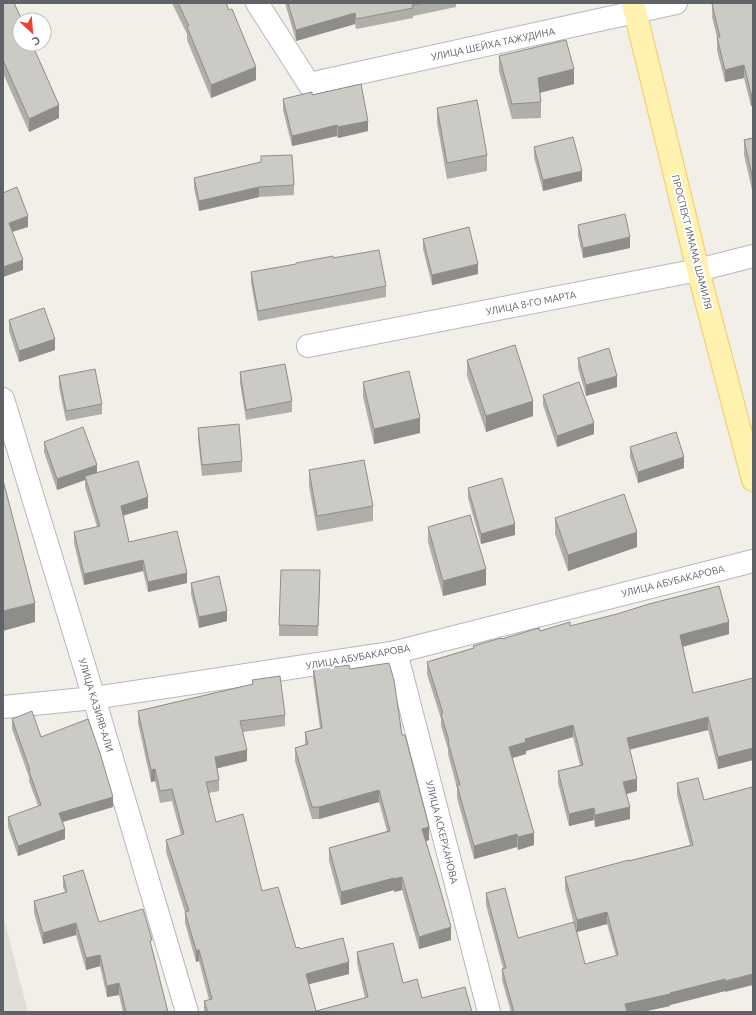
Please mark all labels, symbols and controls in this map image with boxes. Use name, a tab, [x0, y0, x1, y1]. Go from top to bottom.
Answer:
north arrow	[12, 12, 52, 52]
street label: УЛИЦА ШЕЙХА ТАЖУДИНА	[430, 25, 556, 63]
text: С	[31, 34, 42, 48]
street label: ПРОСПЕКТ ИМАМА ШАМИЛЯ	[670, 174, 714, 310]
street label: УЛИЦА 8-ГО МАРТА	[485, 289, 577, 317]
street label: УЛИЦА АБУБАКАРОВА	[620, 563, 726, 599]
street label: УЛИЦА АБУБАКАРОВА	[305, 642, 411, 672]
street label: УЛИЦА КАЗИЯВ-АЛИ	[77, 657, 115, 753]
street label: УЛИЦА АСКЕРХАНОВА	[424, 779, 460, 885]

